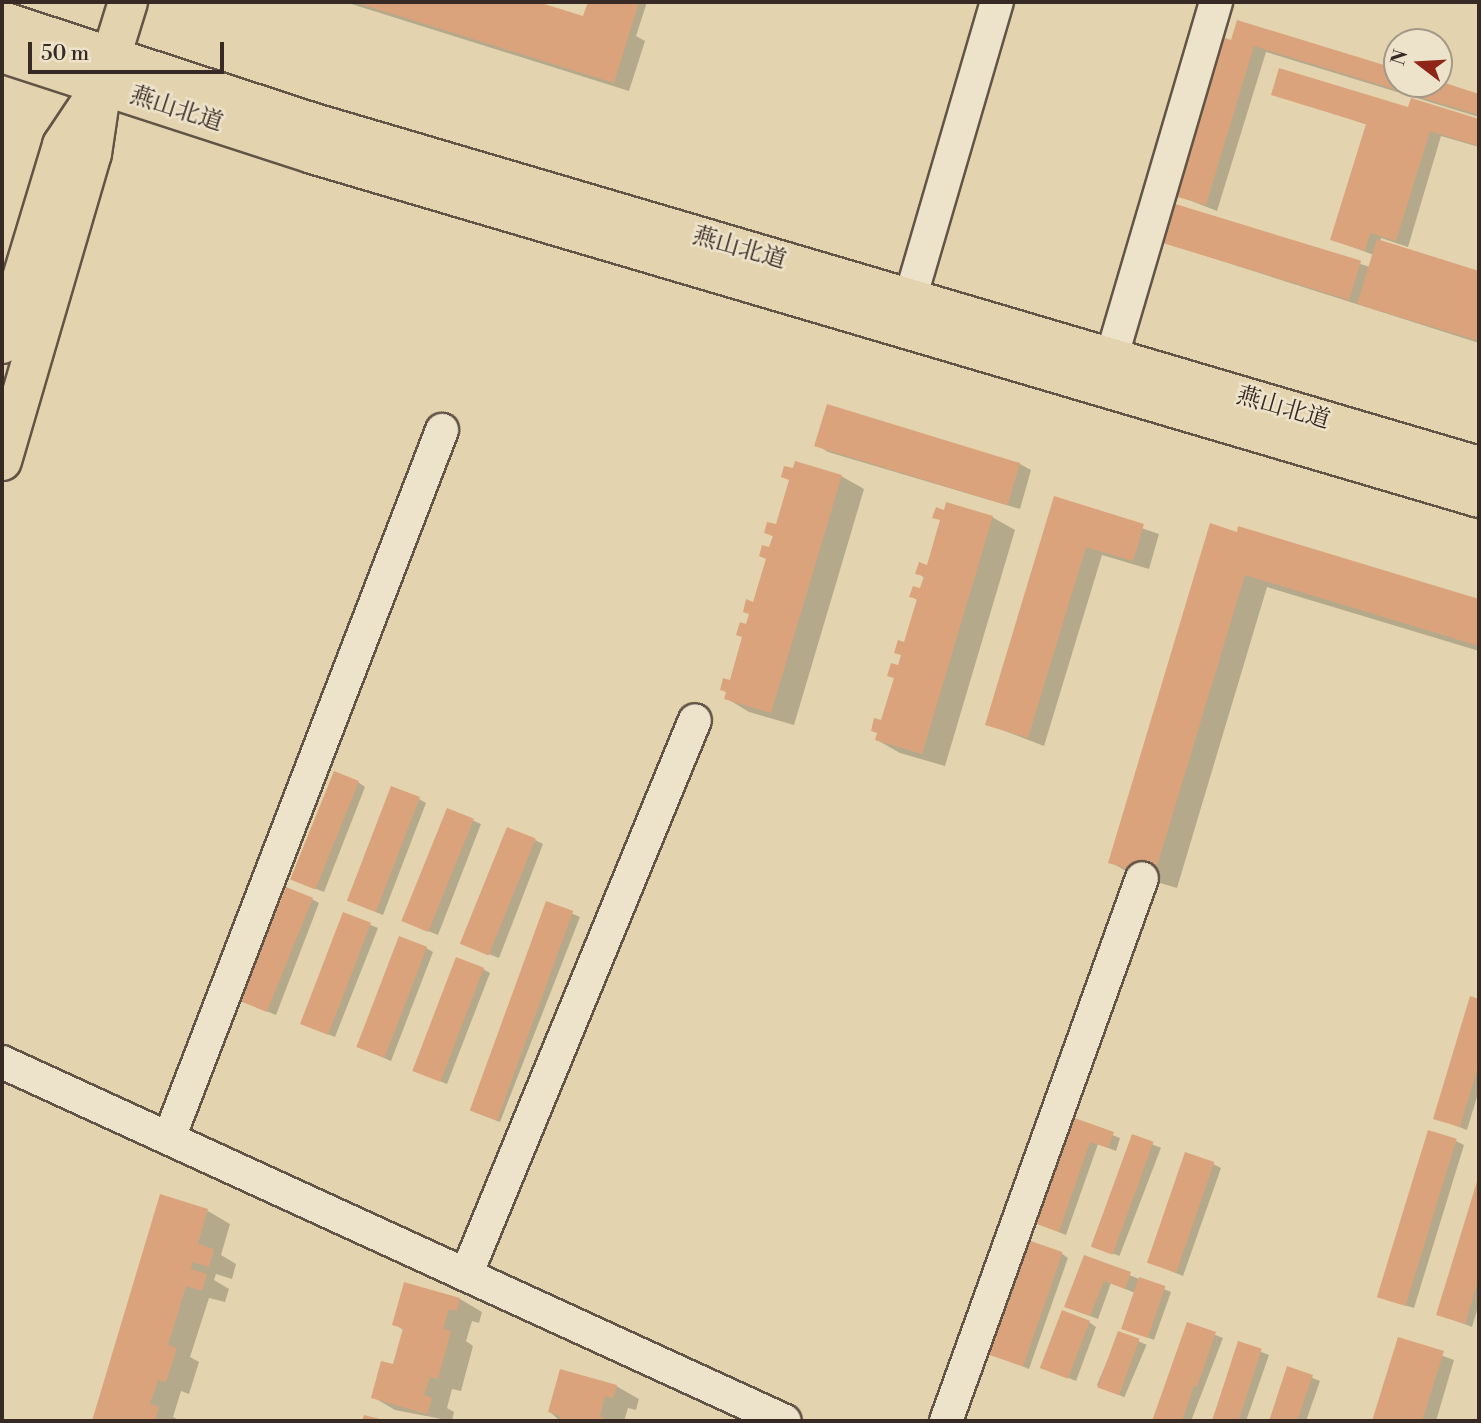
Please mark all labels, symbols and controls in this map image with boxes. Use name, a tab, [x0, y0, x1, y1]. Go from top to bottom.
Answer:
scale bar	[32, 28, 228, 72]
north arrow	[1383, 28, 1453, 98]
text: 50 m	[41, 41, 89, 67]
text: N	[1386, 47, 1414, 68]
street label: 燕山北道	[126, 81, 226, 139]
street label: 燕山北道	[689, 222, 789, 276]
street label: 燕山北道	[1233, 382, 1333, 436]

